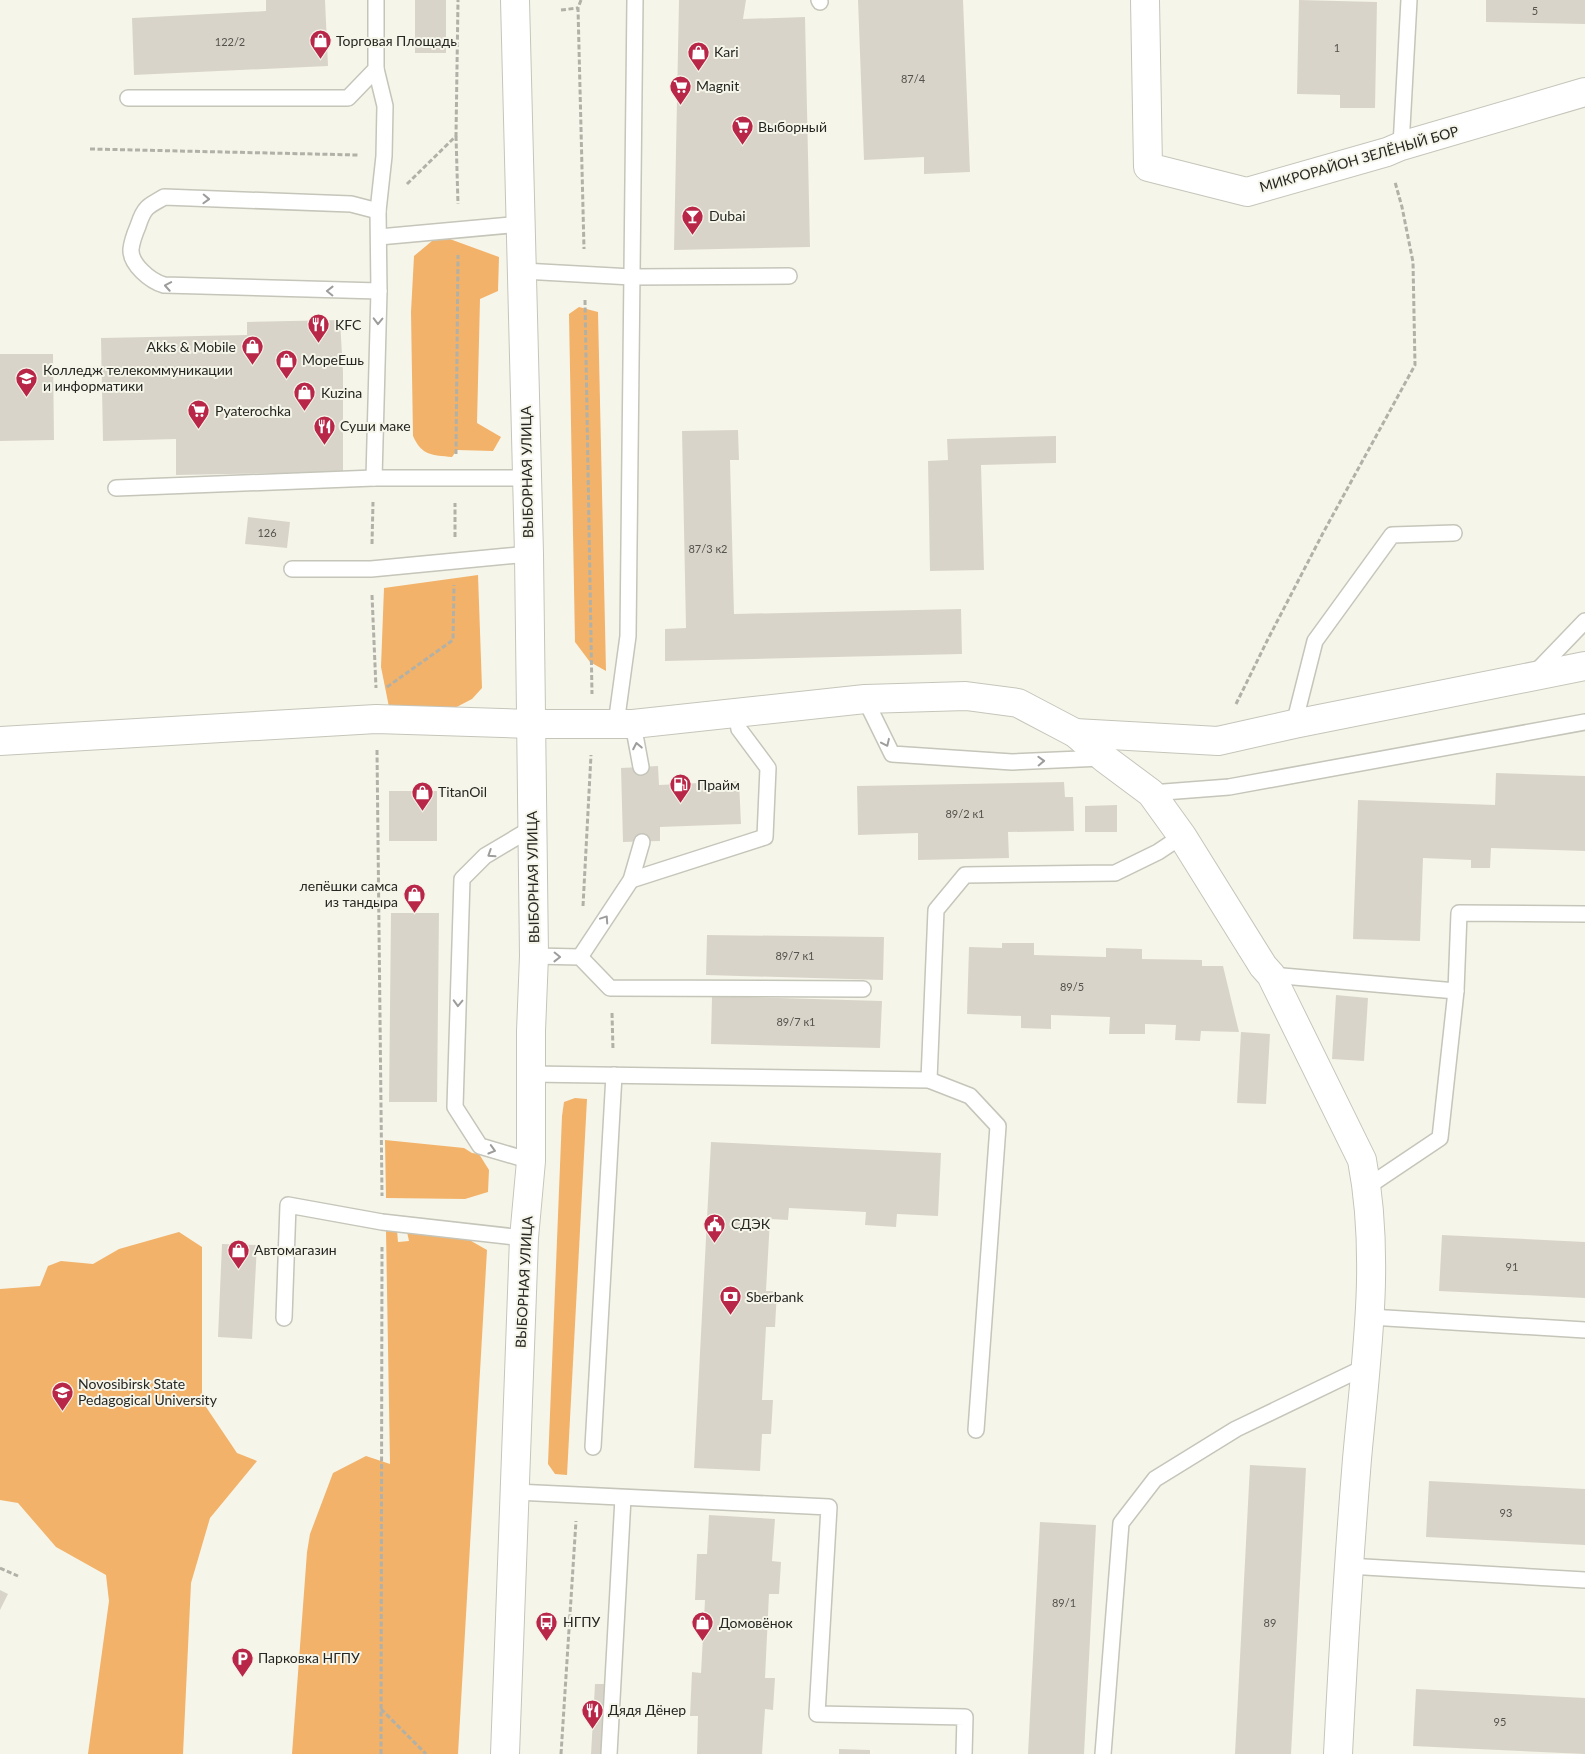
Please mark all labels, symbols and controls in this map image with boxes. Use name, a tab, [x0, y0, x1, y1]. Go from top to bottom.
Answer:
house number: 5	[1532, 4, 1538, 17]
shop icon: Торговая Площадь	[308, 29, 332, 60]
place label: Торговая Площадь	[336, 32, 457, 49]
house number: 122/2	[215, 35, 245, 48]
shop icon: Kari	[686, 40, 710, 71]
house number: 1	[1334, 41, 1340, 54]
place label: Kari	[714, 43, 739, 60]
house number: 87/4	[901, 72, 926, 85]
supermarket icon: Magnit	[668, 74, 692, 105]
place label: Magnit	[696, 77, 739, 94]
supermarket icon: Выборный	[730, 115, 754, 146]
place label: Выборный	[758, 118, 827, 135]
street label: МИКРОРАЙОН ЗЕЛЁНЫЙ БОР	[1257, 122, 1460, 195]
one-way arrow	[202, 194, 210, 204]
bar icon: Dubai	[681, 204, 705, 235]
place label: Dubai	[709, 207, 746, 224]
one-way arrow	[163, 281, 172, 291]
one-way arrow	[326, 286, 334, 296]
restaurant icon: KFC	[307, 313, 331, 344]
place label: KFC	[335, 316, 362, 333]
one-way arrow	[373, 318, 383, 325]
shop icon: Akks & Mobile	[240, 335, 264, 366]
place label: Akks & Mobile	[147, 338, 236, 355]
shop icon: МореЕшь	[274, 348, 298, 379]
place label: МореЕшь	[302, 351, 364, 368]
place label: Колледж телекоммуникации и информатики	[43, 361, 233, 394]
school or university icon: Колледж телекоммуникации и информатики	[15, 366, 39, 397]
shop icon: Kuzina	[293, 381, 317, 412]
place label: Kuzina	[321, 384, 362, 401]
supermarket icon: Pyaterochka	[187, 399, 211, 430]
place label: Pyaterochka	[215, 402, 291, 419]
street label: ВЫБОРНАЯ УЛИЦА	[517, 405, 536, 538]
restaurant icon: Суши маке	[312, 414, 336, 445]
place label: Суши маке	[340, 417, 411, 434]
house number: 126	[257, 526, 277, 539]
house number: 87/3 к2	[688, 542, 728, 555]
one-way arrow	[880, 738, 890, 747]
one-way arrow	[632, 741, 643, 750]
one-way arrow	[1037, 755, 1045, 766]
fuel station icon: Прайм	[669, 773, 693, 804]
place label: Прайм	[697, 776, 740, 793]
shop icon: TitanOil	[410, 780, 434, 811]
place label: TitanOil	[438, 783, 487, 800]
house number: 89/2 к1	[945, 807, 985, 820]
street label: ВЫБОРНАЯ УЛИЦА	[523, 810, 542, 943]
one-way arrow	[487, 847, 496, 857]
place label: лепёшки самса из тандыра	[300, 877, 398, 910]
shop icon: лепёшки самса из тандыра	[402, 882, 426, 913]
one-way arrow	[599, 915, 609, 924]
house number: 89/7 к1	[775, 949, 815, 962]
one-way arrow	[553, 951, 561, 962]
house number: 89/5	[1060, 980, 1084, 993]
one-way arrow	[453, 1000, 463, 1007]
house number: 89/7 к1	[776, 1015, 816, 1028]
one-way arrow	[487, 1144, 495, 1154]
public building icon: СДЭК	[703, 1212, 727, 1243]
street label: ВЫБОРНАЯ УЛИЦА	[512, 1215, 535, 1348]
place label: СДЭК	[731, 1215, 771, 1232]
shop icon: Автомагазин	[226, 1238, 250, 1269]
place label: Автомагазин	[254, 1241, 337, 1258]
house number: 91	[1506, 1260, 1518, 1273]
bank icon: Sberbank	[718, 1285, 742, 1316]
place label: Sberbank	[746, 1288, 804, 1305]
place label: Novosibirsk State Pedagogical University	[78, 1375, 218, 1408]
school or university icon: Novosibirsk State Pedagogical University	[50, 1380, 74, 1411]
house number: 93	[1500, 1506, 1512, 1519]
house number: 89/1	[1052, 1596, 1076, 1609]
bus stop icon: НГПУ	[535, 1610, 559, 1641]
shop icon: Домовёнок	[691, 1611, 715, 1642]
place label: НГПУ	[563, 1613, 601, 1630]
place label: Домовёнок	[719, 1614, 793, 1631]
house number: 89	[1264, 1616, 1276, 1629]
parking icon: Парковка НГПУ	[230, 1646, 254, 1677]
place label: Парковка НГПУ	[258, 1649, 360, 1666]
restaurant icon: Дядя Дёнер	[580, 1698, 604, 1729]
place label: Дядя Дёнер	[608, 1701, 686, 1718]
house number: 95	[1494, 1715, 1506, 1728]

